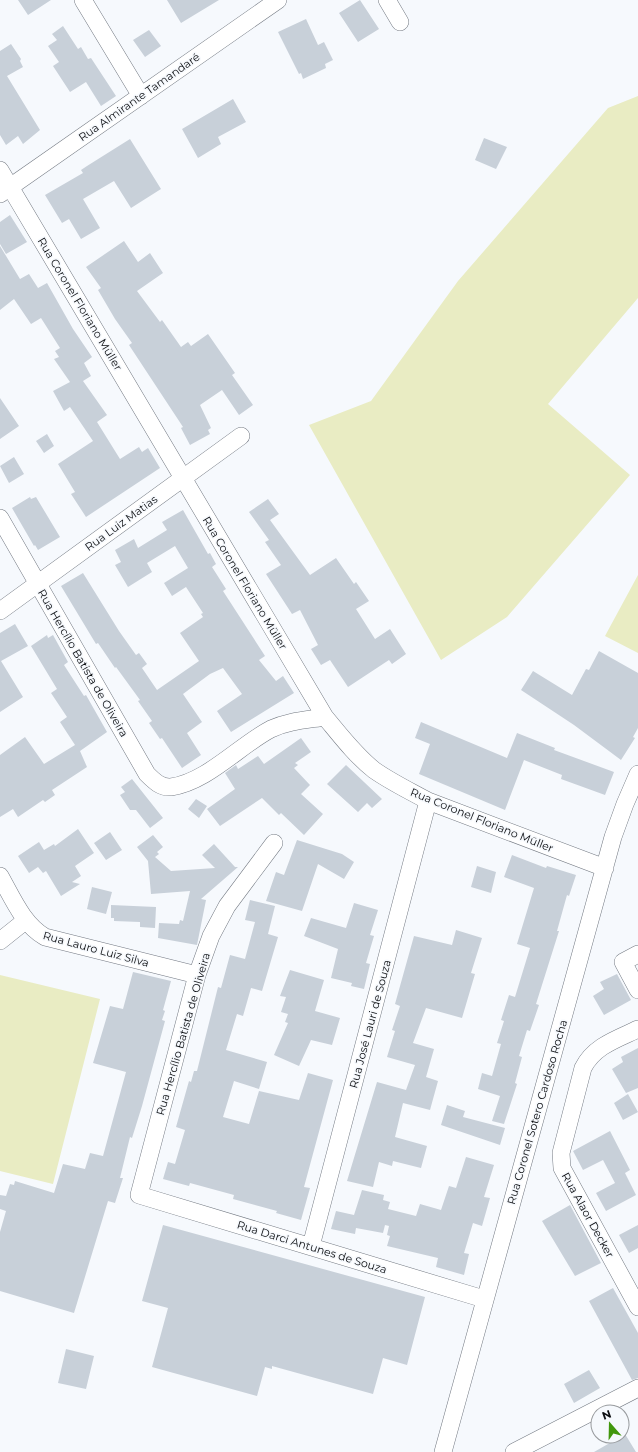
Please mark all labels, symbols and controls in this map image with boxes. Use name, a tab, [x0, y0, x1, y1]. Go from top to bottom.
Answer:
street label: Rua Almirante Tamandaré	[76, 50, 203, 144]
street label: Rua Coronel Floriano Müller	[35, 235, 125, 373]
street label: Rua Luiz Matias	[82, 492, 161, 554]
street label: Rua Coronel Floriano Müller	[200, 514, 290, 652]
street label: Rua Hercílio Batista de Oliveira	[35, 587, 131, 739]
street label: Rua Coronel Floriano Müller	[408, 785, 556, 855]
street label: Rua Lauro Luiz Silva	[41, 928, 151, 970]
street label: Rua Hercílio Batista de Oliveira	[153, 951, 213, 1117]
street label: Rua José Lauri de Souza	[346, 958, 394, 1090]
street label: Rua Coronel Sotero Cardoso Rocha	[504, 1018, 570, 1206]
street label: Rua Alaor Decker	[559, 1170, 617, 1260]
street label: Rua Darci Antunes de Souza	[235, 1217, 389, 1277]
north arrow	[590, 1404, 630, 1444]
text: N	[600, 1407, 613, 1423]

